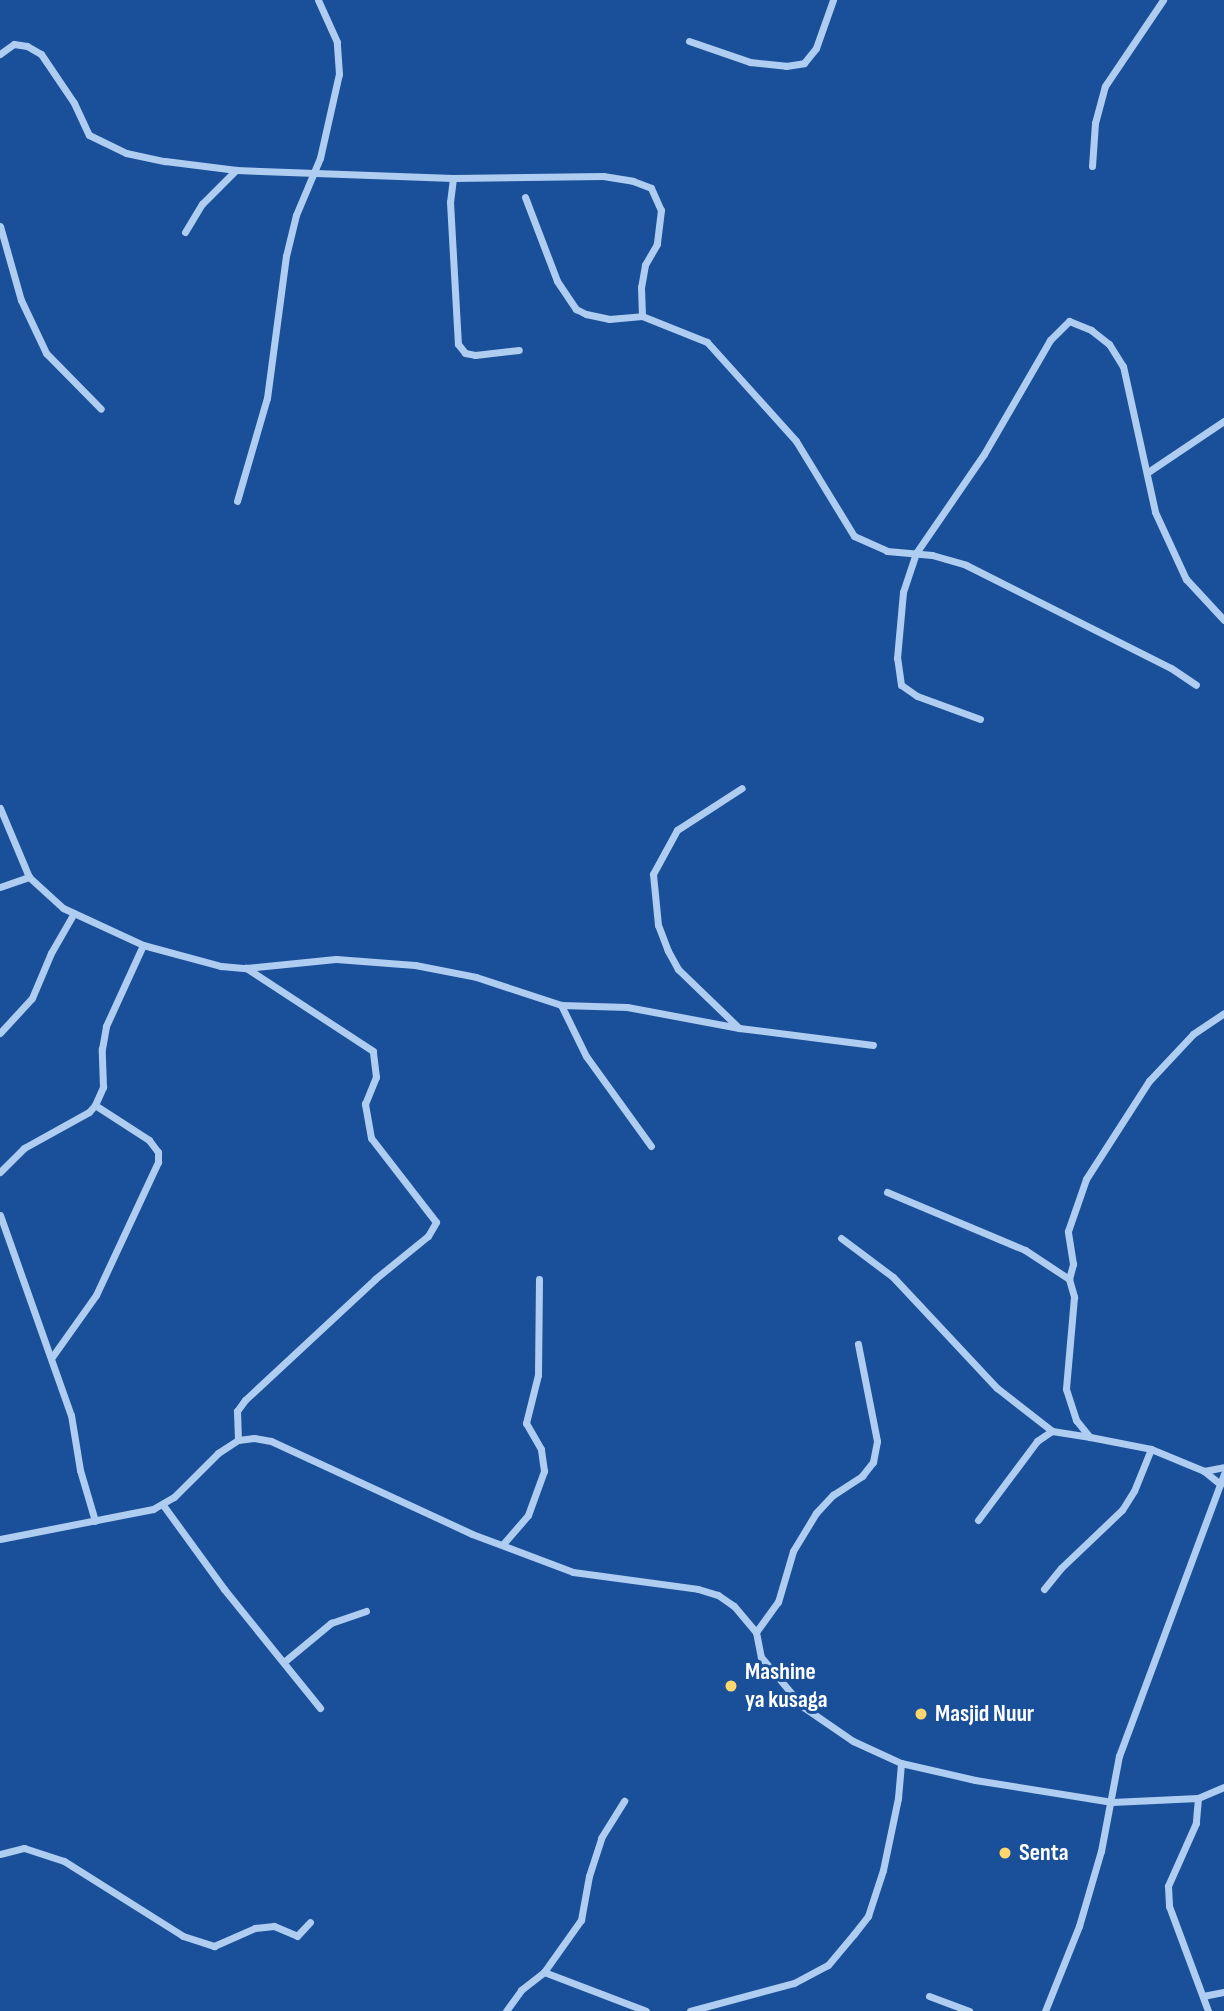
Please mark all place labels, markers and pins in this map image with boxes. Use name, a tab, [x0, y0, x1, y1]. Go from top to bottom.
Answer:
place label: Mashine ya kusaga	[745, 1658, 828, 1714]
marker: Mashine ya kusaga	[723, 1678, 739, 1694]
place label: Masjid Nuur	[935, 1700, 1034, 1728]
marker: Masjid Nuur	[913, 1706, 929, 1722]
place label: Senta	[1019, 1839, 1069, 1867]
marker: Senta	[997, 1845, 1013, 1861]

